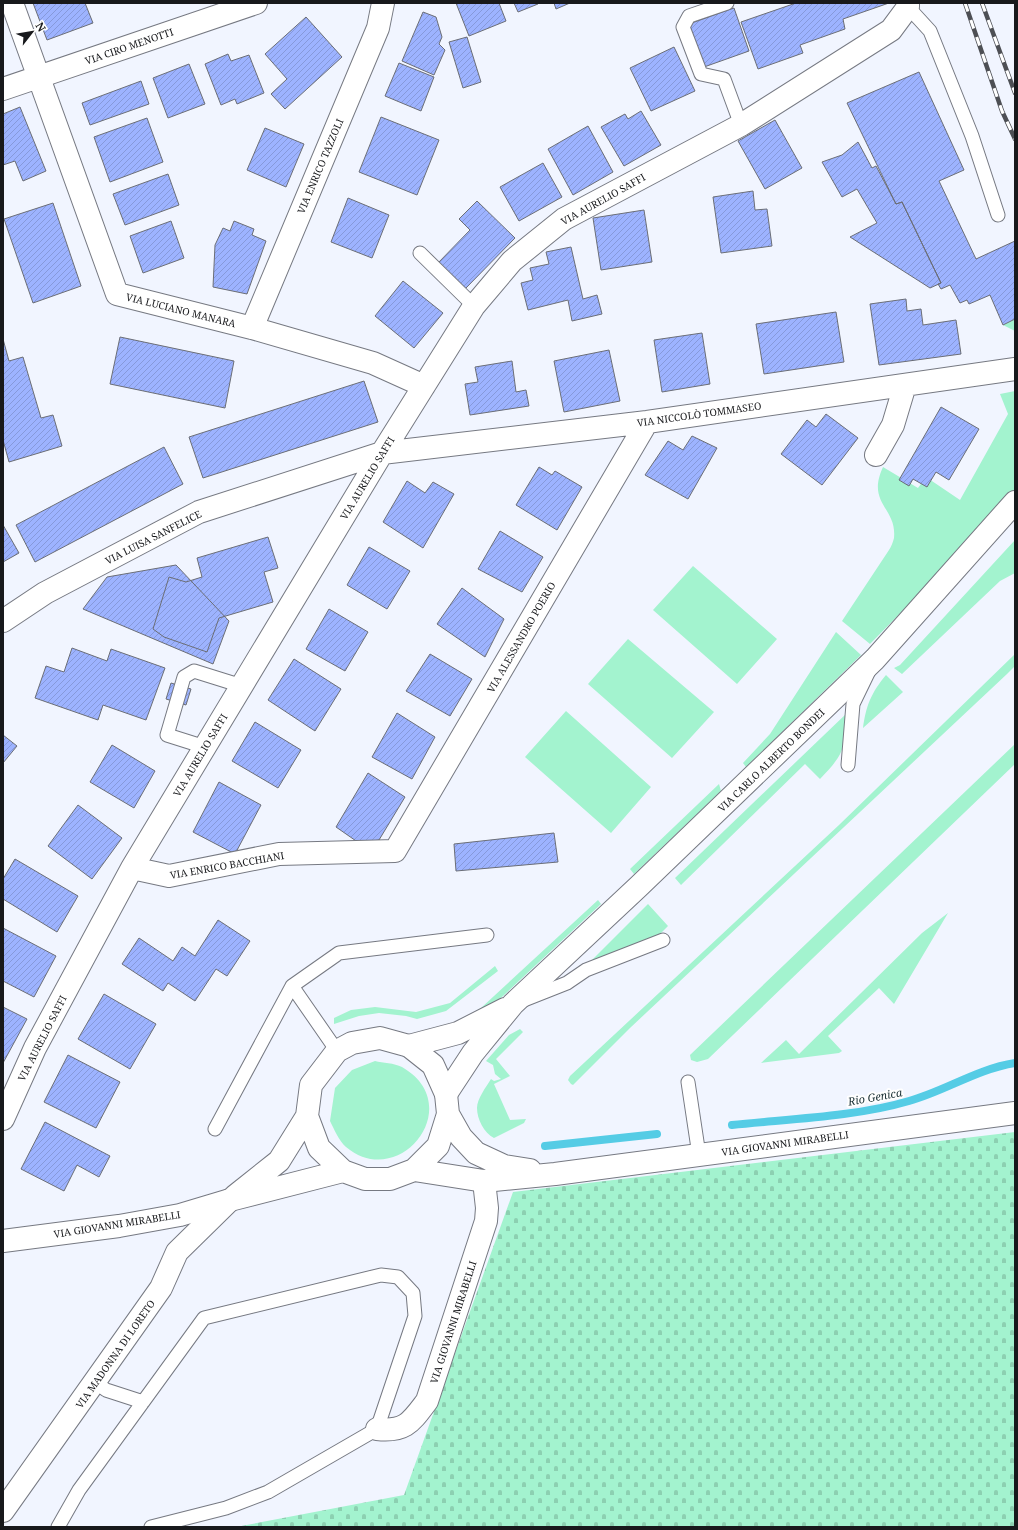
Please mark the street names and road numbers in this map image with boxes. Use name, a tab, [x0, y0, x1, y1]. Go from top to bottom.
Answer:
street label: VIA CIRO MENOTTI	[83, 24, 175, 68]
street label: VIA ENRICO TAZZOLI	[294, 116, 347, 216]
street label: VIA AURELIO SAFFI	[558, 170, 648, 228]
street label: VIA LUCIANO MANARA	[125, 290, 238, 331]
street label: VIA NICCOLÒ TOMMASEO	[636, 398, 762, 430]
street label: VIA AURELIO SAFFI	[337, 434, 398, 522]
street label: VIA LUISA SANFELICE	[102, 507, 204, 567]
street label: VIA ALESSANDRO POERIO	[483, 579, 559, 695]
street label: VIA CARLO ALBERTO BONDEI	[715, 705, 828, 815]
street label: VIA AURELIO SAFFI	[170, 711, 231, 799]
street label: VIA ENRICO BACCHIANI	[169, 848, 286, 882]
street label: VIA AURELIO SAFFI	[14, 992, 70, 1083]
street label: VIA GIOVANNI MIRABELLI	[721, 1127, 850, 1159]
street label: VIA GIOVANNI MIRABELLI	[53, 1207, 182, 1241]
street label: VIA GIOVANNI MIRABELLI	[427, 1259, 480, 1385]
street label: VIA MADONNA DI LORETO	[72, 1297, 158, 1411]

